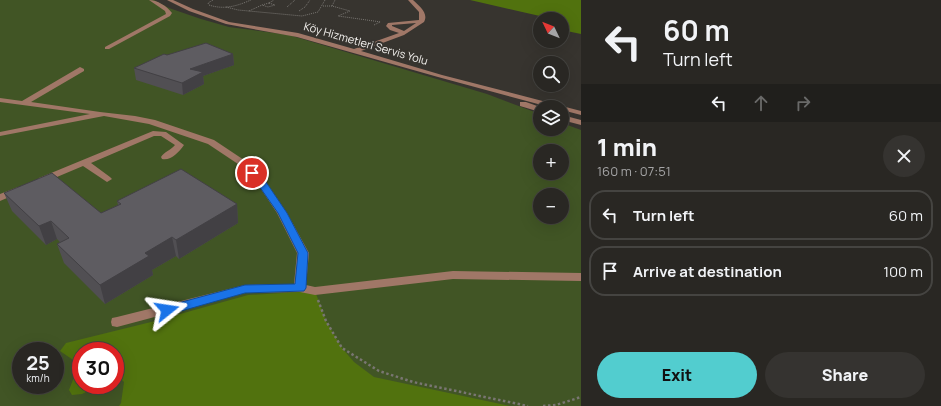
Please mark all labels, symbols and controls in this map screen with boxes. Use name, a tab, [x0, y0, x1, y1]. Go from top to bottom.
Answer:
text: 60 m	[663, 11, 730, 49]
north arrow	[533, 12, 569, 48]
map controls	[533, 12, 569, 224]
icon: left	[597, 16, 649, 68]
street label: Köy Hizmetleri Servis Yolu	[302, 18, 430, 68]
text: Turn left	[663, 47, 733, 71]
button: search	[533, 56, 569, 92]
icon: left	[708, 92, 730, 114]
icon: ahead	[750, 92, 772, 114]
icon: right	[792, 92, 814, 114]
button: layers	[533, 100, 569, 136]
text: 1 min	[597, 130, 657, 163]
button: close	[883, 135, 925, 177]
button: +	[533, 144, 569, 180]
pin	[235, 156, 269, 190]
icon: arrive	[241, 162, 263, 184]
text: 160 m · 07:51	[597, 162, 671, 180]
button: −	[533, 188, 569, 224]
icon: left	[599, 204, 621, 226]
text: Turn left	[633, 205, 695, 226]
text: 60 m	[889, 205, 923, 226]
icon: arrive	[599, 260, 621, 282]
text: Arrive at destination	[633, 261, 782, 282]
text: 100 m	[883, 261, 923, 282]
position arrow	[146, 289, 188, 331]
speed limit sign: 30	[72, 342, 124, 394]
text: 25	[26, 349, 50, 376]
button: Exit	[597, 352, 757, 398]
button: Share	[765, 352, 925, 398]
text: km/h	[26, 371, 50, 385]

